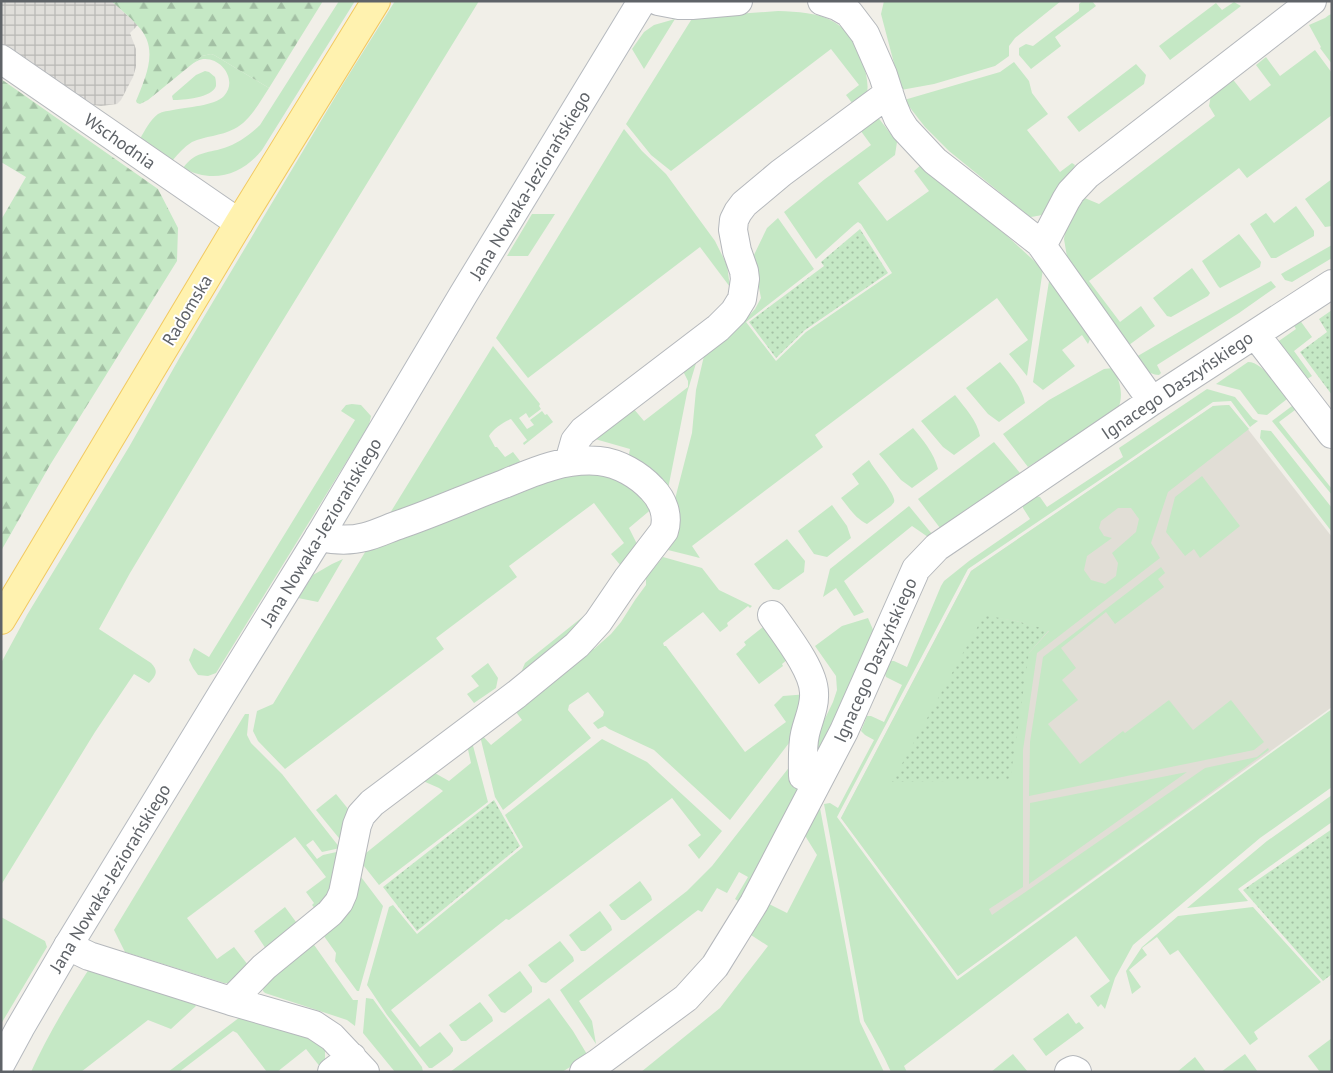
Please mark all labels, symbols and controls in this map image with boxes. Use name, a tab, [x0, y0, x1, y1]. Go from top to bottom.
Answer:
street label: Jana Nowaka-Jeziorańskiego	[464, 86, 596, 285]
street label: Wschodnia	[80, 108, 160, 174]
street label: Radomska	[157, 270, 217, 350]
street label: Ignacego Daszyńskiego	[1097, 326, 1257, 444]
street label: Jana Nowaka-Jeziorańskiego	[255, 433, 387, 632]
street label: Ignacego Daszyńskiego	[828, 574, 922, 746]
street label: Jana Nowaka-Jeziorańskiego	[44, 779, 176, 978]

